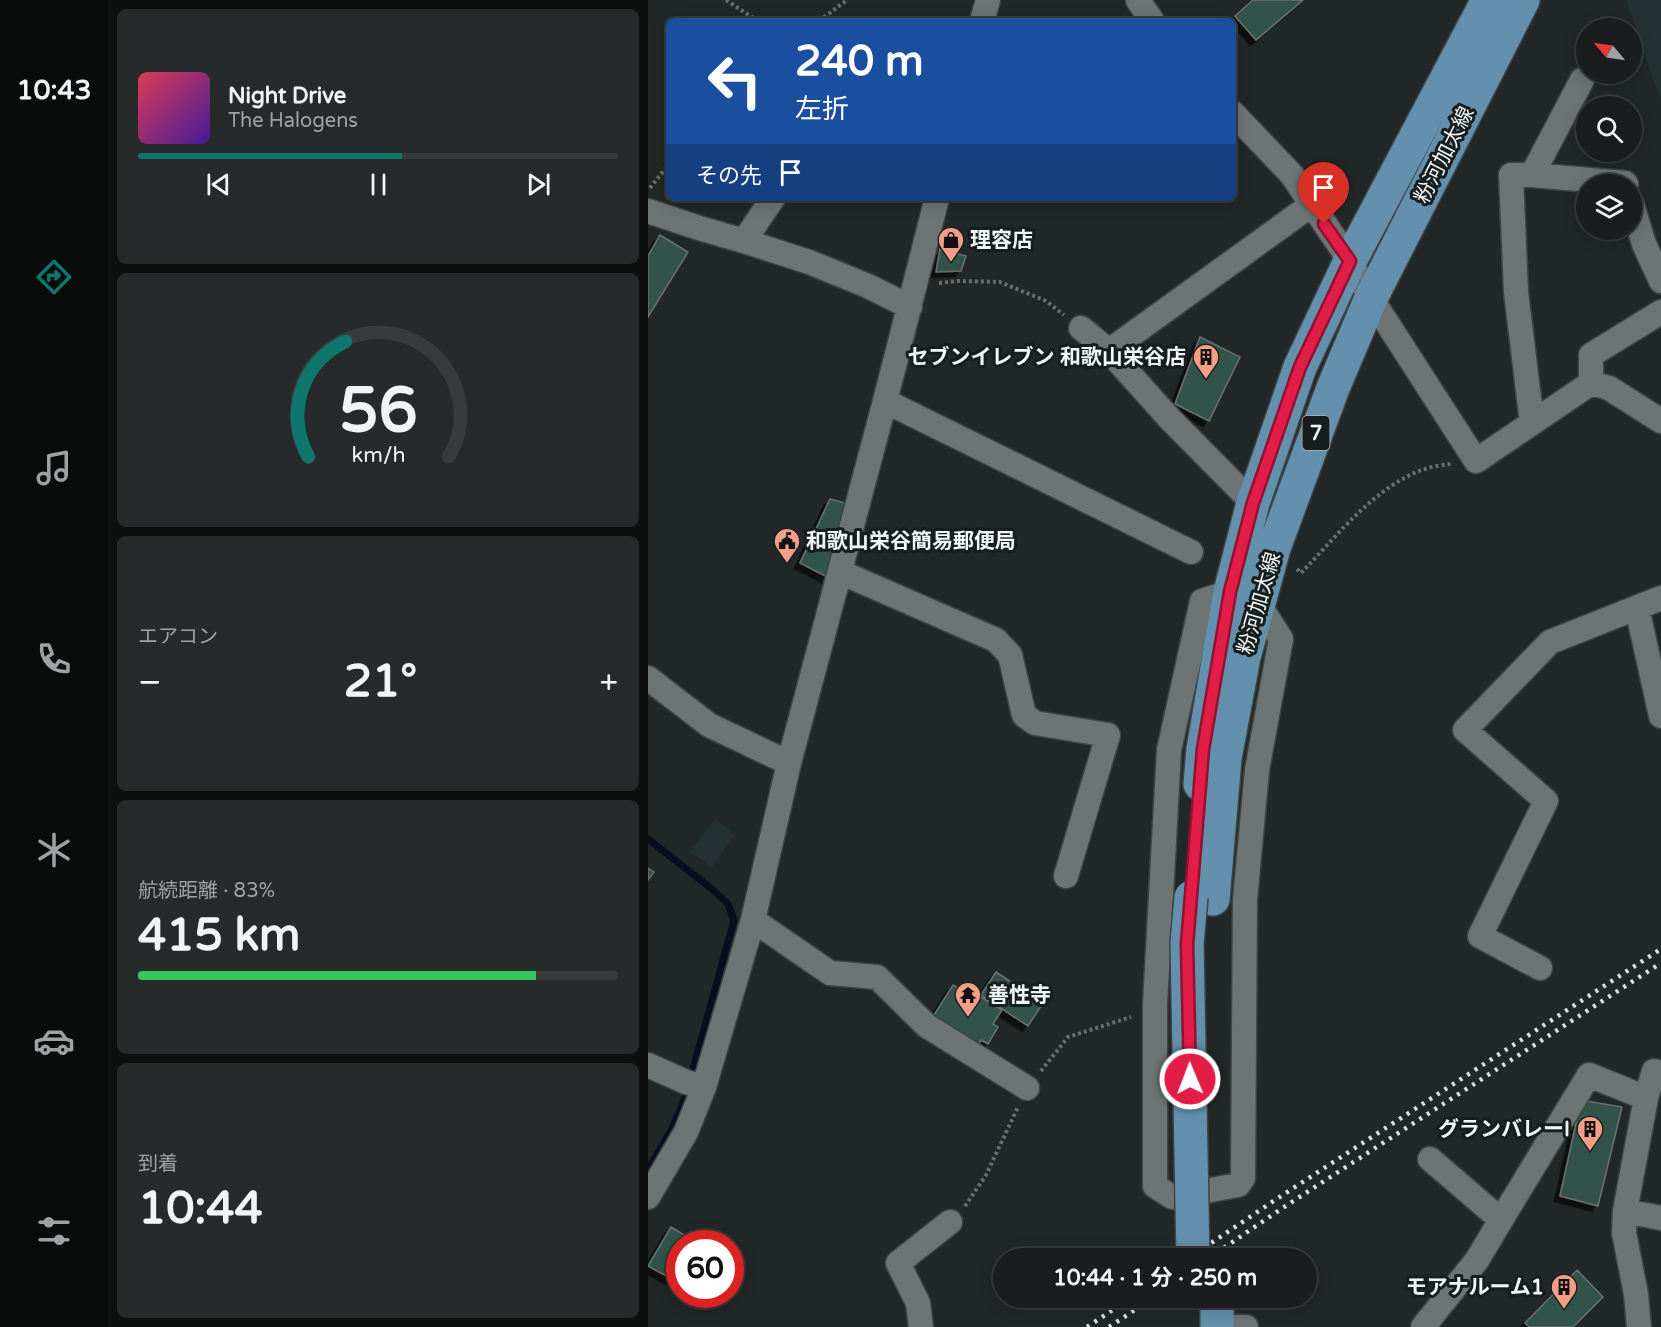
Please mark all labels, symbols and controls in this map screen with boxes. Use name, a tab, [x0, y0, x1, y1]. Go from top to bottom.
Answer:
north arrow	[1576, 18, 1642, 84]
map controls	[1576, 18, 1642, 240]
text: 240 m	[795, 36, 924, 87]
icon: left	[696, 42, 774, 120]
text: 10:43	[17, 74, 91, 107]
text: Night Drive	[228, 83, 346, 109]
text: 左折	[795, 93, 849, 126]
button: search	[1576, 96, 1642, 162]
street label: 粉河加太線	[1409, 103, 1479, 208]
text: The Halogens	[228, 109, 358, 133]
icon: arrive	[774, 156, 807, 189]
pin	[1298, 162, 1349, 224]
text: その先	[696, 163, 762, 189]
icon: previous	[202, 168, 235, 201]
icon: pause	[362, 168, 395, 201]
icon: next	[522, 168, 555, 201]
icon: arrive	[1307, 171, 1340, 204]
button: layers	[1576, 174, 1642, 240]
shop icon: 理容店	[936, 225, 966, 263]
place label: 理容店	[970, 228, 1033, 253]
icon: directions	[33, 256, 75, 298]
building icon: セブンイレブン 和歌山栄谷店	[1191, 342, 1221, 380]
place label: セブンイレブン 和歌山栄谷店	[908, 345, 1186, 370]
text: 56	[339, 374, 417, 449]
road number: 7	[1302, 416, 1330, 450]
text: km/h	[351, 442, 405, 468]
icon: music	[33, 447, 75, 489]
public building icon: 和歌山栄谷簡易郵便局	[772, 526, 802, 564]
place label: 和歌山栄谷簡易郵便局	[806, 529, 1016, 554]
street label: 粉河加太線	[1233, 549, 1286, 657]
text: エアコン	[138, 625, 218, 649]
icon: phone	[33, 638, 75, 680]
text: 21°	[344, 655, 417, 709]
text: −	[138, 663, 162, 702]
text: +	[599, 663, 618, 702]
icon: climate	[33, 829, 75, 871]
text: 航続距離 · 83%	[138, 879, 275, 903]
text: 415 km	[138, 909, 300, 963]
temple icon: 善性寺	[953, 980, 983, 1018]
place label: 善性寺	[988, 983, 1051, 1008]
icon: car	[33, 1020, 75, 1062]
position arrow	[1158, 1047, 1222, 1111]
building icon: グランバレーI	[1575, 1114, 1605, 1152]
place label: グランバレーI	[1438, 1117, 1570, 1142]
text: 到着	[138, 1152, 178, 1176]
text: 10:44	[138, 1182, 263, 1236]
icon: filters	[33, 1210, 75, 1252]
speed limit sign: 60	[666, 1230, 744, 1308]
text: 10:44 · 1 分 · 250 m	[1053, 1265, 1257, 1291]
building icon: モアナルーム1	[1549, 1272, 1579, 1310]
place label: モアナルーム1	[1406, 1275, 1544, 1300]

